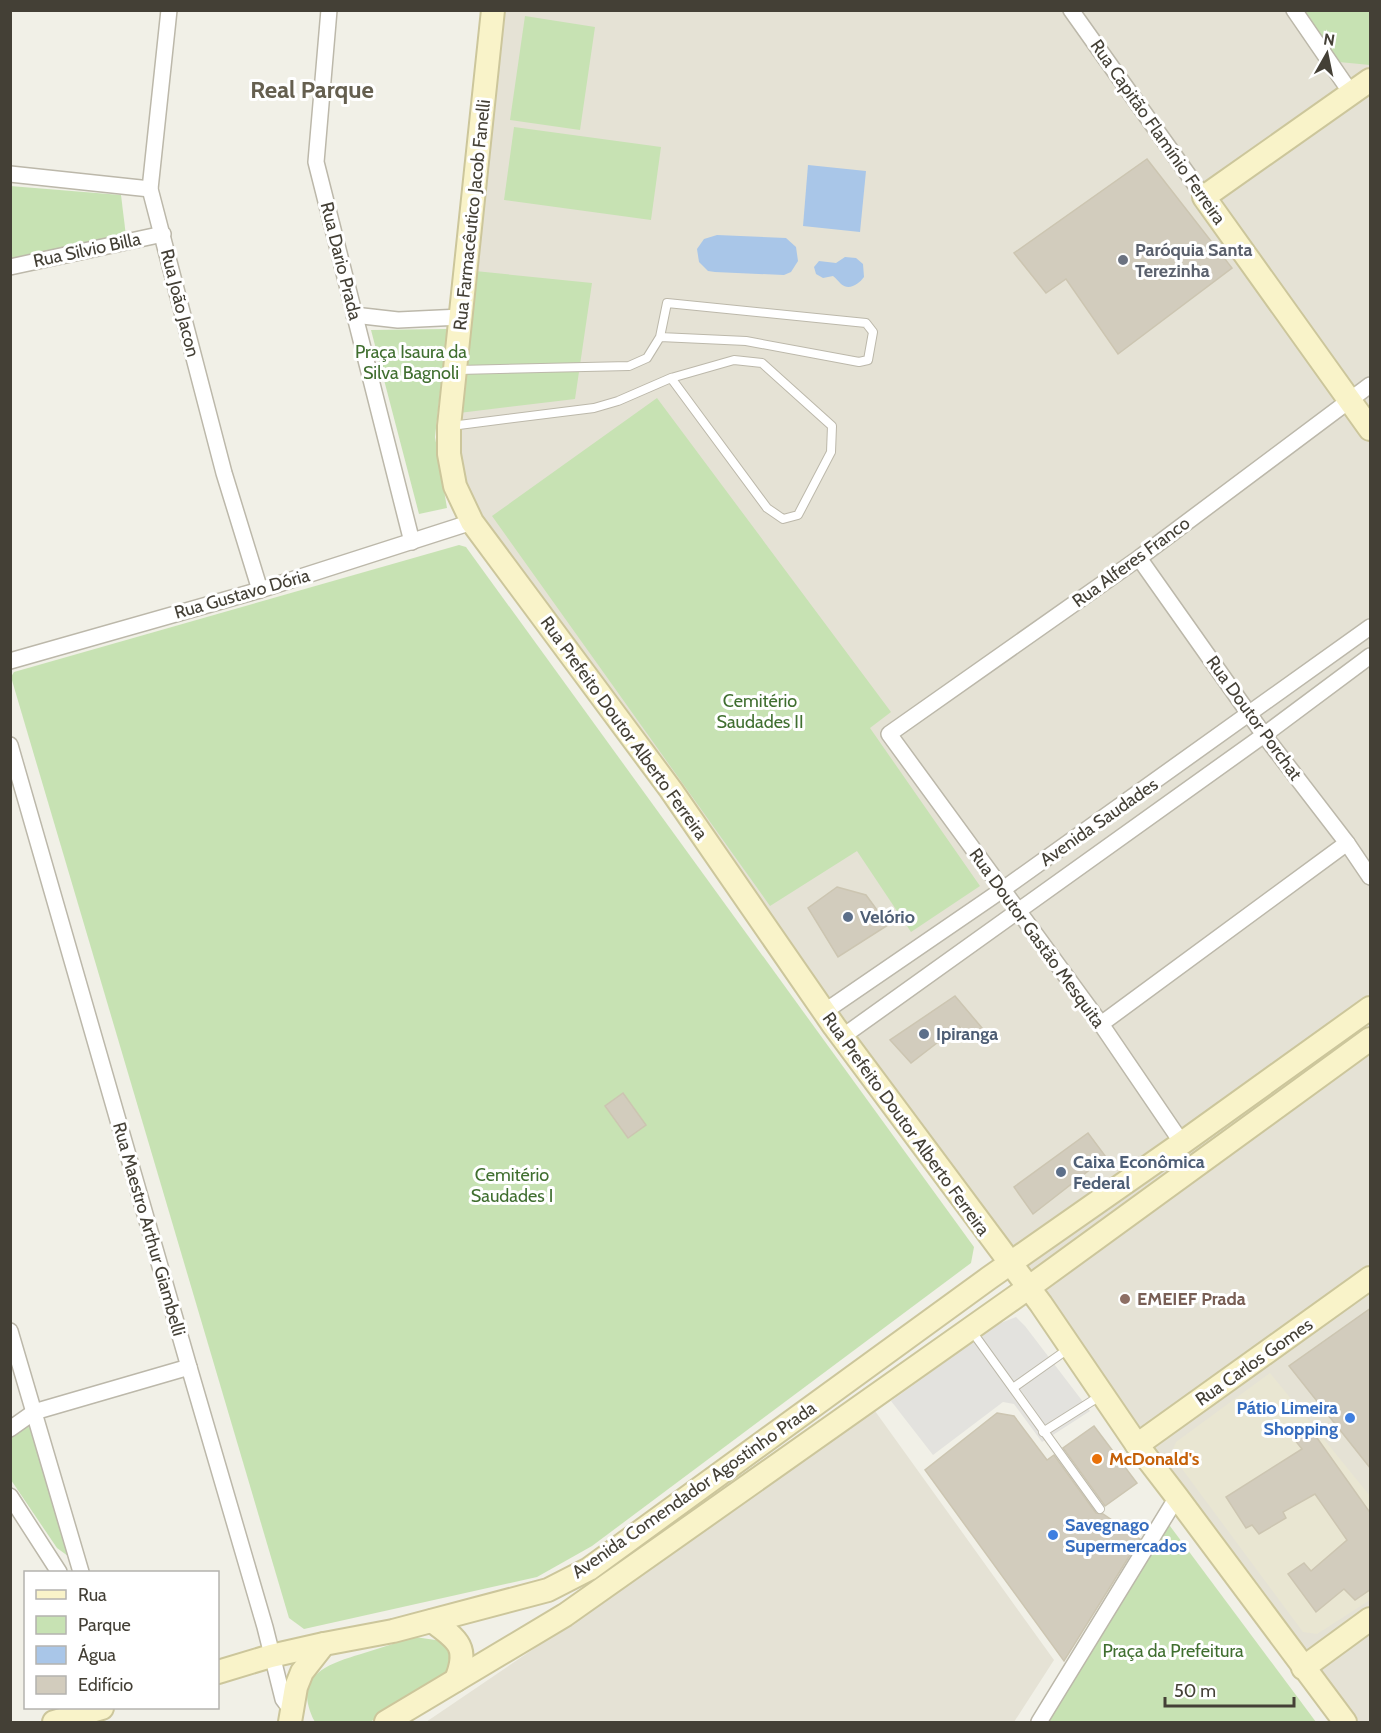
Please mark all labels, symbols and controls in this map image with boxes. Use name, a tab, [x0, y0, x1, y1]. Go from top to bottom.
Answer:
north arrow	[1297, 24, 1357, 84]
text: N	[1322, 29, 1336, 50]
street label: Rua Capitão Flamínio Ferreira	[1086, 35, 1231, 229]
district label: Real Parque	[250, 75, 374, 104]
street label: Rua Farmacêutico Jacob Fanelli	[449, 98, 495, 332]
street label: Rua Dario Prada	[316, 200, 366, 323]
street label: Rua Silvio Billa	[31, 228, 143, 272]
place label: Paróquia Santa Terezinha	[1135, 239, 1252, 282]
street label: Rua João Jacon	[156, 247, 204, 359]
marker: Paróquia Santa Terezinha	[1116, 253, 1130, 267]
park label: Praça Isaura da Silva Bagnoli	[355, 341, 467, 384]
street label: Rua Alferes Franco	[1068, 512, 1194, 612]
street label: Rua Gustavo Dória	[172, 564, 313, 624]
street label: Rua Prefeito Doutor Alberto Ferreira	[536, 612, 713, 844]
street label: Rua Doutor Porchat	[1201, 651, 1307, 785]
park label: Cemitério Saudades II	[716, 690, 804, 733]
street label: Avenida Saudades	[1036, 773, 1162, 871]
street label: Rua Doutor Gastão Mesquita	[964, 844, 1110, 1032]
place label: Velório	[860, 906, 915, 928]
marker: Velório	[841, 910, 855, 924]
street label: Rua Prefeito Doutor Alberto Ferreira	[818, 1008, 995, 1240]
place label: Ipiranga	[936, 1023, 998, 1045]
marker: Ipiranga	[917, 1027, 931, 1041]
street label: Rua Maestro Arthur Giambelli	[108, 1119, 190, 1339]
place label: Caixa Econômica Federal	[1073, 1151, 1205, 1194]
park label: Cemitério Saudades I	[471, 1164, 553, 1207]
marker: Caixa Econômica Federal	[1054, 1165, 1068, 1179]
place label: EMEIEF Prada	[1137, 1288, 1246, 1310]
marker: EMEIEF Prada	[1118, 1292, 1132, 1306]
street label: Rua Carlos Gomes	[1191, 1313, 1317, 1411]
street label: Avenida Comendador Agostinho Prada	[568, 1397, 821, 1583]
place label: Pátio Limeira Shopping	[1237, 1397, 1338, 1440]
marker: Pátio Limeira Shopping	[1343, 1411, 1357, 1425]
place label: McDonald's	[1109, 1448, 1200, 1470]
marker: McDonald's	[1090, 1452, 1104, 1466]
place label: Savegnago Supermercados	[1065, 1514, 1187, 1557]
marker: Savegnago Supermercados	[1046, 1528, 1060, 1542]
legend	[24, 1571, 219, 1709]
text: Rua	[78, 1584, 107, 1606]
text: Parque	[78, 1614, 131, 1636]
park label: Praça da Prefeitura	[1102, 1640, 1244, 1662]
text: Água	[78, 1644, 116, 1666]
scale bar	[1165, 1670, 1294, 1708]
text: Edifício	[78, 1674, 133, 1696]
text: 50 m	[1174, 1680, 1216, 1702]

